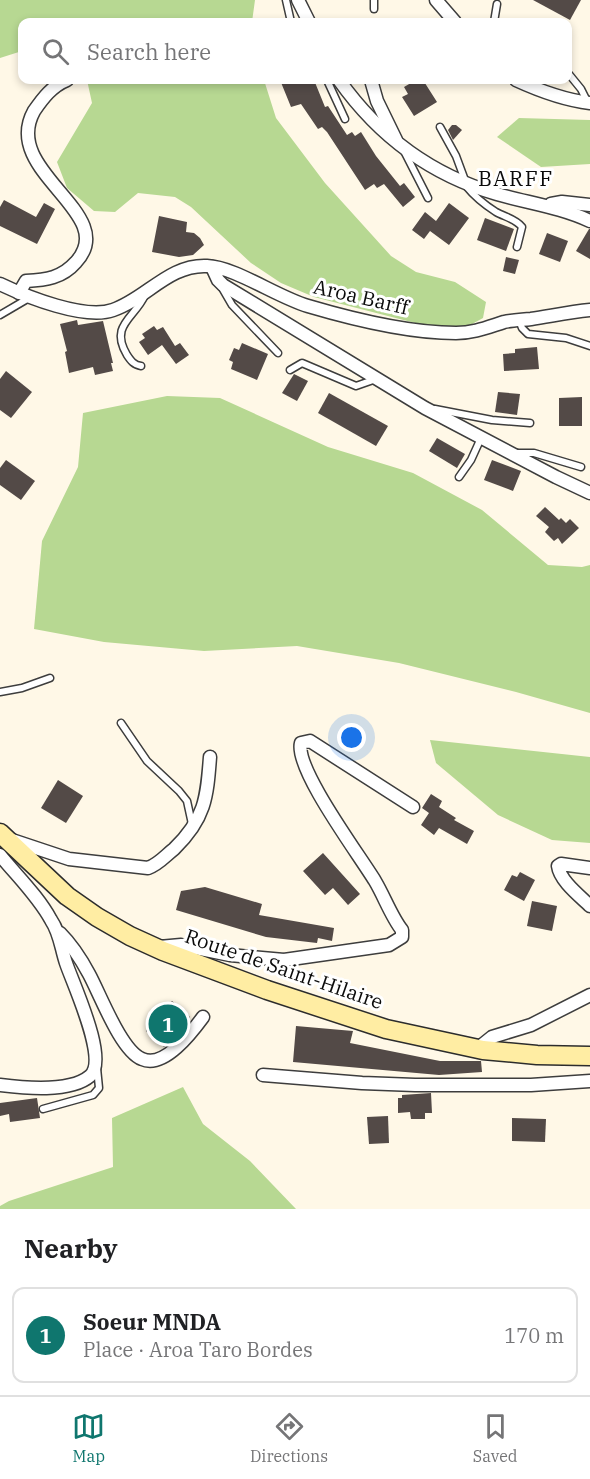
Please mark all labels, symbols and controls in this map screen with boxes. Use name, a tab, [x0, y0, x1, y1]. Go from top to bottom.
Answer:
search box	[18, 18, 572, 84]
icon: search	[39, 35, 72, 68]
text: Search here	[87, 37, 211, 66]
district label: BARFF	[478, 164, 554, 192]
street label: Aroa Barff	[311, 272, 412, 321]
your location	[337, 723, 366, 752]
street label: Route de Saint-Hilaire	[181, 922, 387, 1015]
pin: 1	[148, 1002, 188, 1046]
text: Nearby	[24, 1231, 118, 1265]
text: Soeur MNDA	[83, 1307, 221, 1336]
text: 1	[40, 1322, 52, 1349]
text: 170 m	[504, 1322, 564, 1349]
text: Place · Aroa Taro Bordes	[83, 1336, 313, 1363]
tab: Map	[72, 1410, 105, 1466]
tab: Directions	[250, 1410, 328, 1466]
tab: Saved	[473, 1410, 518, 1466]

